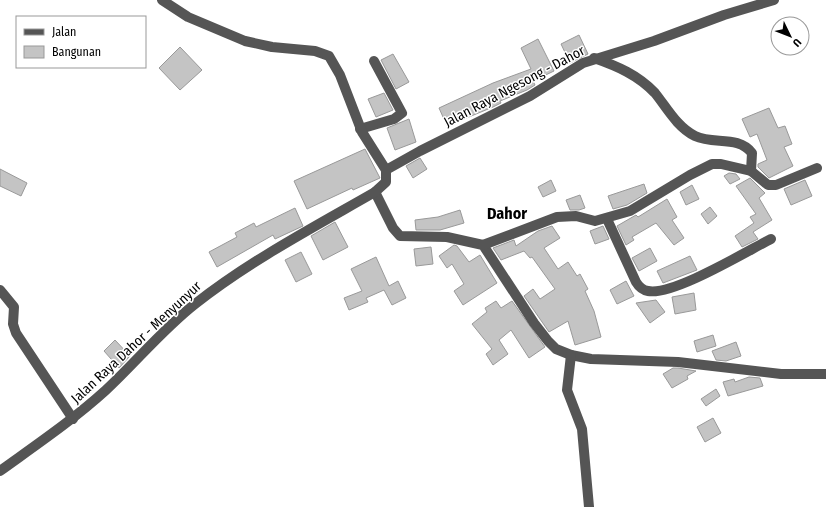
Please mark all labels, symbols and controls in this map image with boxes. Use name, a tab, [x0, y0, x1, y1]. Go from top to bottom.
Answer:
legend	[16, 16, 146, 68]
north arrow	[770, 16, 810, 56]
text: Jalan	[52, 25, 76, 39]
text: U	[790, 36, 804, 49]
street label: Jalan Raya Ngesong - Dahor	[441, 42, 588, 131]
text: Bangunan	[52, 45, 101, 59]
district label: Dahor	[487, 204, 527, 223]
street label: Jalan Raya Dahor - Menyunyur	[68, 278, 205, 407]

